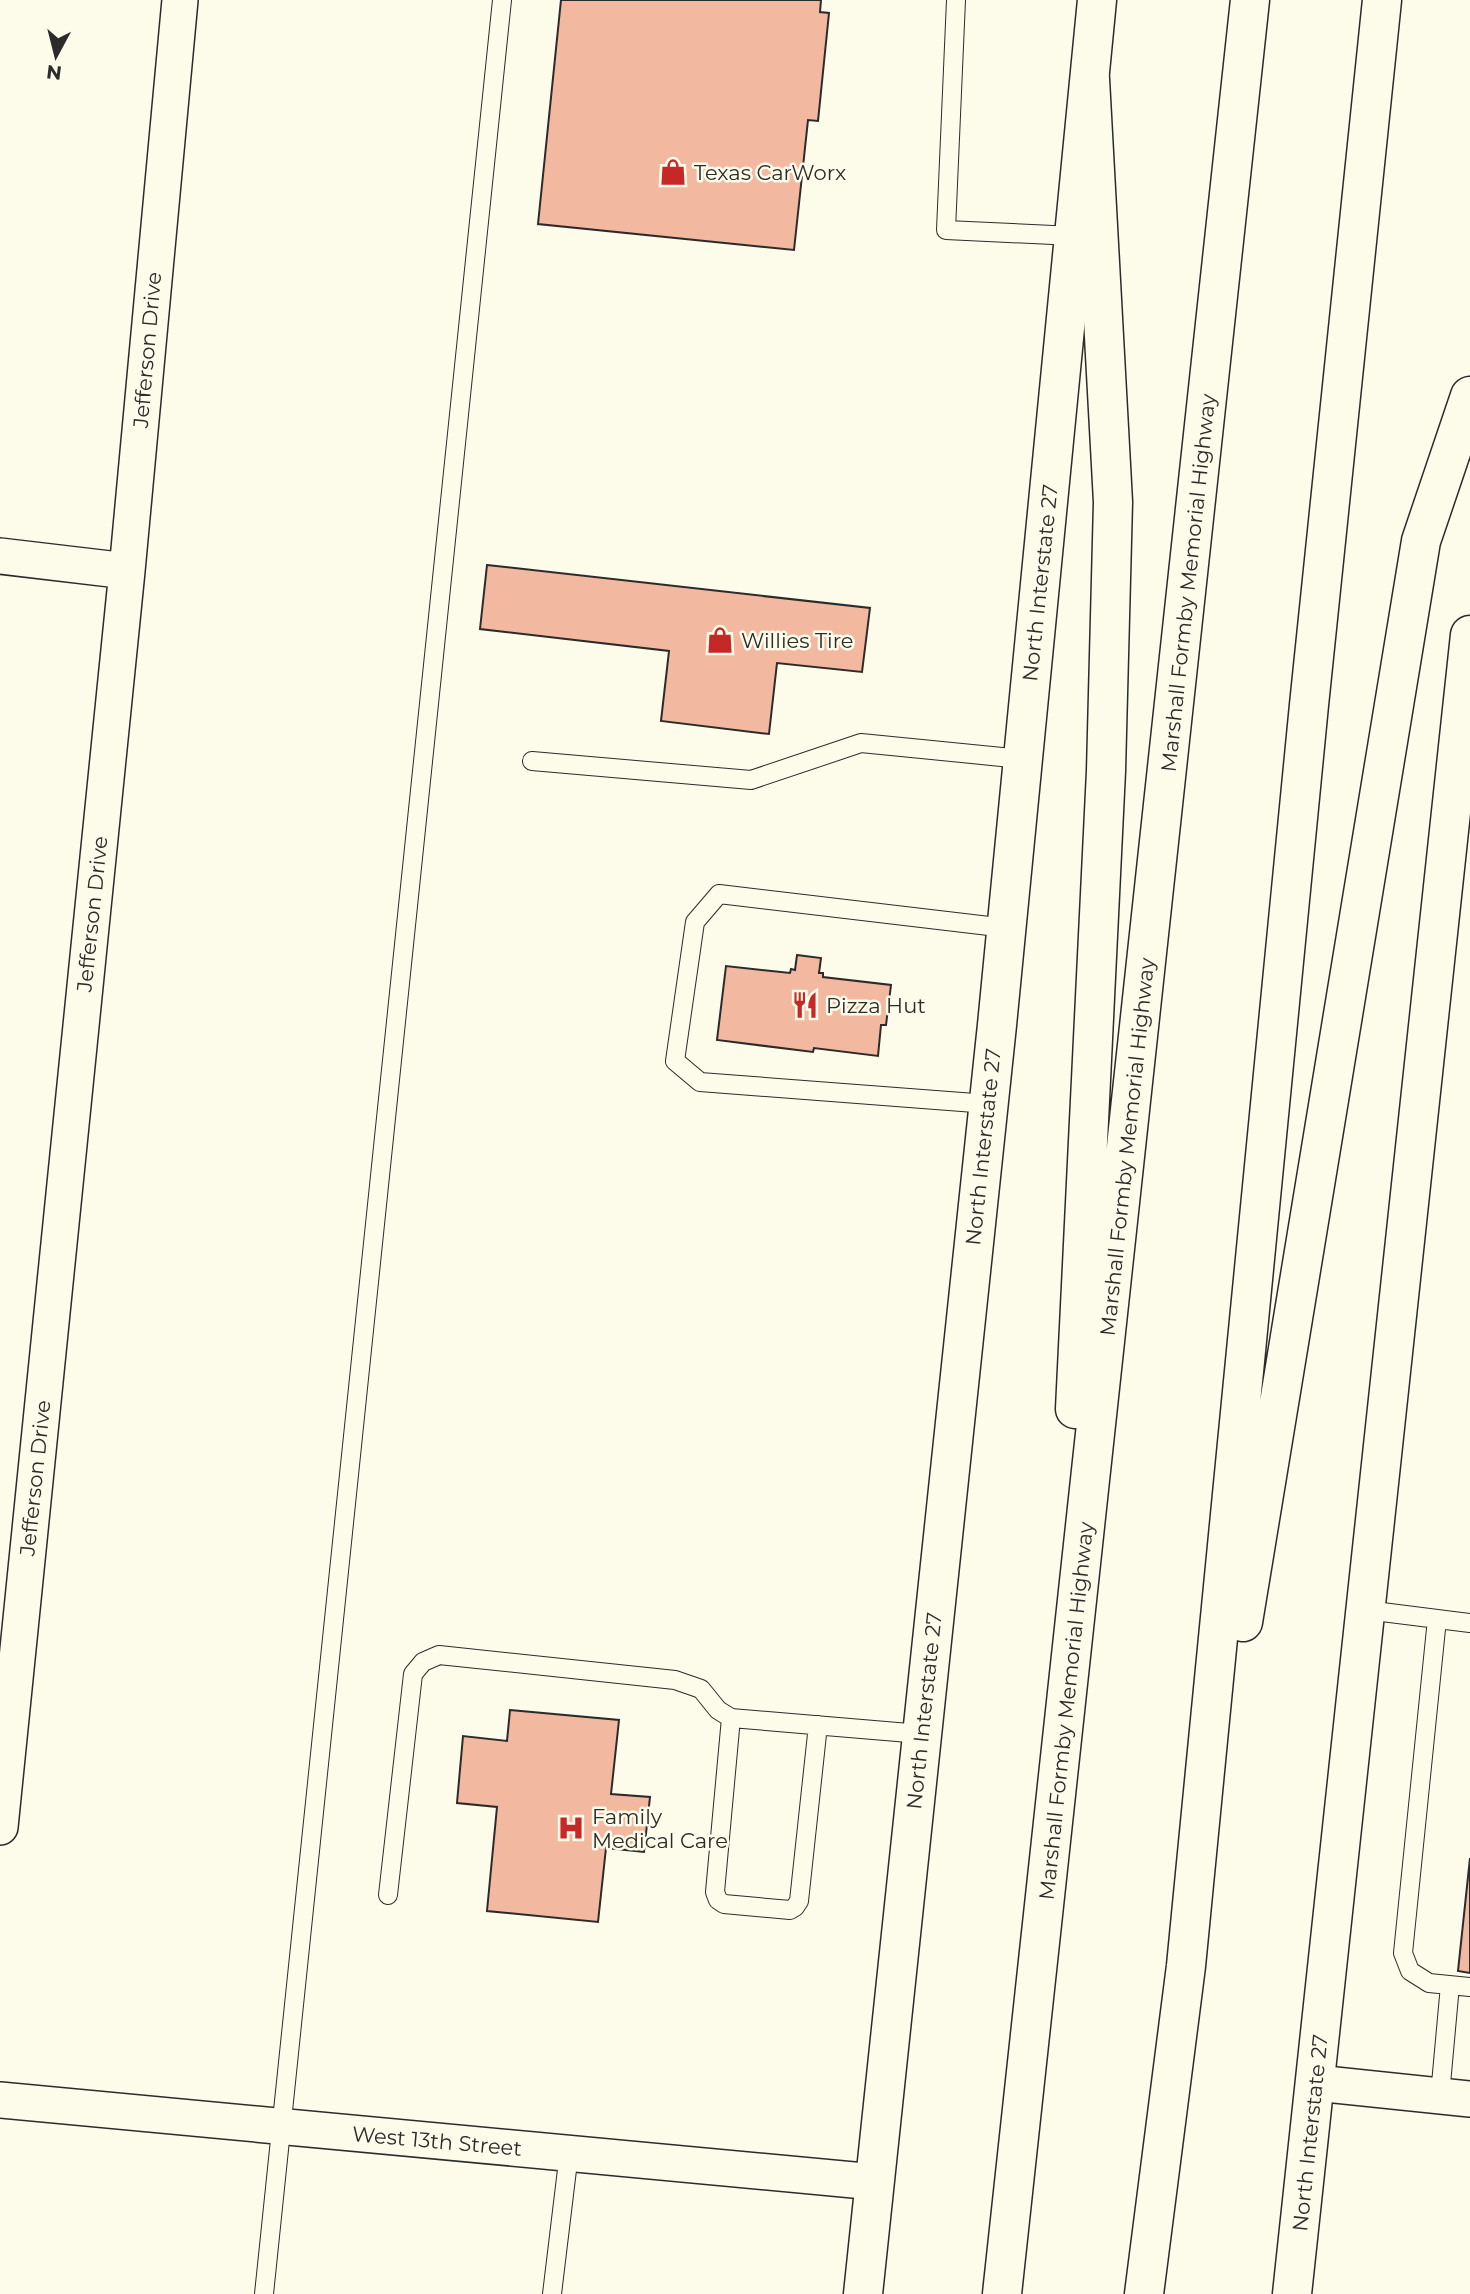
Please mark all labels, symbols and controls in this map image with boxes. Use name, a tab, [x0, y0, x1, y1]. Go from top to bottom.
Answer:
north arrow	[21, 21, 91, 91]
text: N	[45, 60, 63, 85]
shop icon: Texas CarWorx	[658, 157, 688, 187]
place label: Texas CarWorx	[694, 160, 846, 185]
street label: Jefferson Drive	[128, 271, 166, 430]
street label: Marshall Formby Memorial Highway	[1156, 392, 1220, 773]
street label: North Interstate 27	[1017, 483, 1063, 683]
shop icon: Willies Tire	[705, 625, 735, 655]
place label: Willies Tire	[741, 628, 854, 653]
street label: Jefferson Drive	[71, 835, 113, 994]
street label: Marshall Formby Memorial Highway	[1095, 956, 1159, 1337]
restaurant icon: Pizza Hut	[790, 990, 820, 1020]
place label: Pizza Hut	[826, 993, 926, 1018]
street label: North Interstate 27	[960, 1047, 1006, 1247]
street label: Jefferson Drive	[14, 1399, 56, 1558]
street label: Marshall Formby Memorial Highway	[1034, 1520, 1098, 1901]
street label: North Interstate 27	[901, 1611, 947, 1811]
place label: Family Medical Care	[592, 1804, 728, 1853]
hospital icon: Family Medical Care	[556, 1813, 586, 1843]
street label: North Interstate 27	[1287, 2033, 1333, 2233]
street label: West 13th Street	[351, 2121, 523, 2161]

